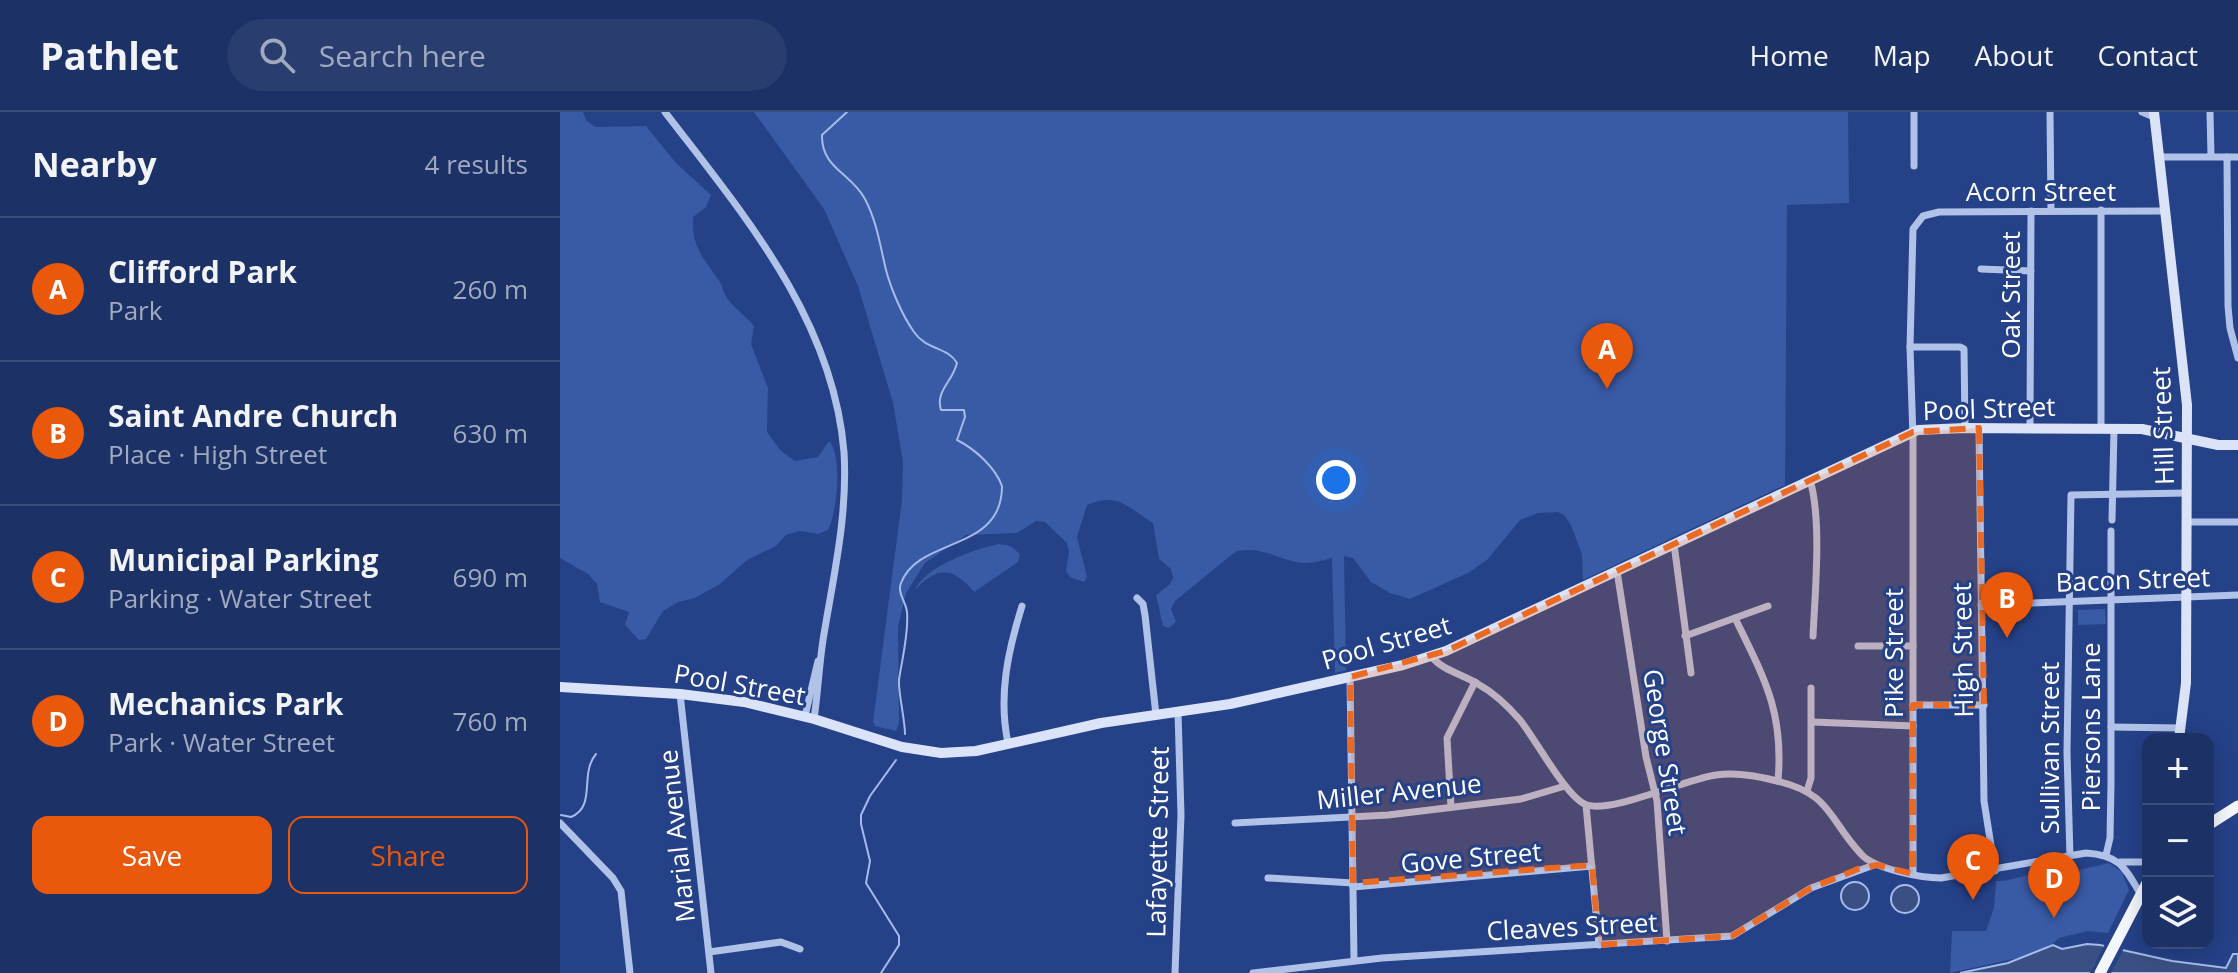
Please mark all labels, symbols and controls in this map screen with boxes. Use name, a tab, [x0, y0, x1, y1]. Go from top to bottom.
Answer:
search box	[227, 19, 787, 91]
text: Pathlet	[40, 29, 179, 81]
icon: search	[255, 33, 299, 77]
text: Search here	[319, 35, 486, 76]
text: Home	[1750, 36, 1829, 74]
text: Map	[1873, 36, 1931, 74]
text: About	[1975, 36, 2053, 74]
text: Contact	[2097, 36, 2198, 74]
text: Nearby	[32, 141, 157, 187]
text: 4 results	[425, 146, 528, 182]
street label: Acorn Street	[1966, 173, 2116, 209]
street label: Oak Street	[1992, 231, 2028, 359]
text: Clifford Park	[108, 251, 297, 292]
text: A	[49, 271, 67, 307]
text: 260 m	[453, 271, 528, 307]
text: Park	[108, 292, 162, 328]
pin: A	[1581, 323, 1633, 389]
street label: Hill Street	[2142, 366, 2182, 486]
street label: Pool Street	[1922, 388, 2056, 428]
text: Saint Andre Church	[108, 395, 398, 436]
text: B	[49, 415, 67, 451]
text: 630 m	[453, 415, 528, 451]
text: Place · High Street	[108, 436, 327, 472]
your location	[1316, 460, 1356, 500]
text: Municipal Parking	[108, 539, 379, 580]
street label: Bacon Street	[2055, 558, 2211, 600]
text: C	[50, 559, 66, 595]
text: 690 m	[453, 559, 528, 595]
pin: B	[1981, 572, 2033, 638]
text: Parking · Water Street	[108, 580, 372, 616]
street label: High Street	[1943, 582, 1981, 718]
street label: Pike Street	[1875, 588, 1911, 718]
street label: Pool Street	[1317, 606, 1455, 678]
street label: Piersons Lane	[2072, 642, 2108, 812]
street label: Pool Street	[671, 655, 809, 713]
street label: Sullivan Street	[2031, 662, 2067, 834]
street label: George Street	[1635, 666, 1697, 838]
text: Mechanics Park	[108, 683, 343, 724]
text: D	[48, 703, 68, 739]
text: 760 m	[453, 703, 528, 739]
text: Park · Water Street	[108, 724, 335, 760]
map controls	[2142, 733, 2214, 949]
button: +	[2142, 733, 2214, 805]
street label: Lafayette Street	[1137, 746, 1177, 938]
street label: Marial Avenue	[649, 748, 703, 924]
street label: Miller Avenue	[1315, 764, 1483, 818]
button: −	[2142, 805, 2214, 877]
button: Save	[32, 816, 272, 894]
button: Share	[288, 816, 528, 894]
street label: Gove Street	[1399, 833, 1543, 881]
pin: C	[1947, 834, 1999, 900]
pin: D	[2028, 852, 2080, 918]
button: layers	[2142, 877, 2214, 949]
street label: Cleaves Street	[1486, 904, 1658, 948]

